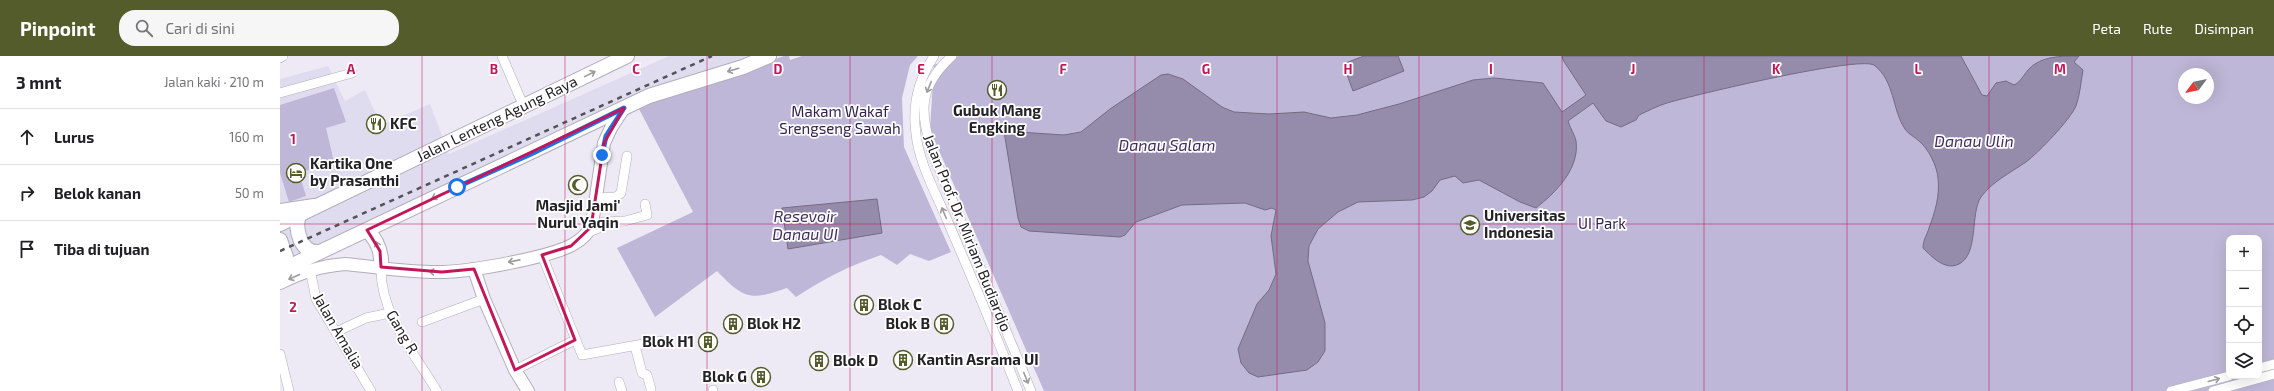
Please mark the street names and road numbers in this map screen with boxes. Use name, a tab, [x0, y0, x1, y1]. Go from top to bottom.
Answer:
street label: Jalan Lenteng Agung Raya	[413, 71, 580, 165]
street label: Jalan Prof. Dr. Miriam Budiardjo	[919, 131, 1016, 334]
street label: Jalan Amalia	[310, 289, 368, 372]
street label: Gang R	[383, 306, 423, 357]

